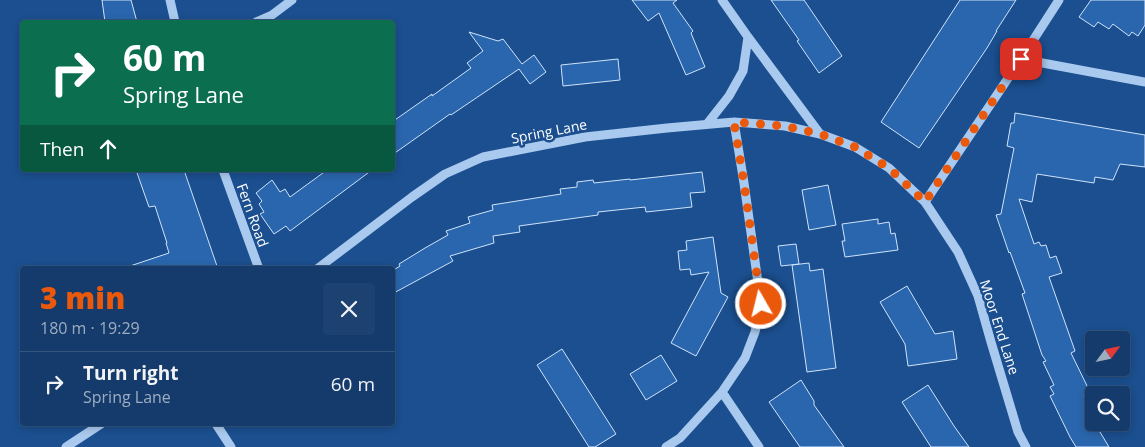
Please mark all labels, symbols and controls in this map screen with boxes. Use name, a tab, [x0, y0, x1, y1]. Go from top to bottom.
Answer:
text: 60 m	[123, 34, 206, 81]
pin	[1000, 38, 1042, 80]
icon: right	[40, 40, 105, 105]
icon: arrive	[1007, 45, 1035, 73]
text: Spring Lane	[123, 79, 244, 109]
street label: Spring Lane	[509, 114, 589, 148]
icon: ahead	[94, 135, 122, 163]
text: Then	[40, 136, 84, 162]
street label: Fern Road	[233, 181, 273, 249]
text: 3 min	[40, 277, 125, 318]
position arrow	[734, 277, 786, 329]
street label: Moor End Lane	[976, 277, 1024, 377]
button: close	[323, 283, 375, 335]
text: 180 m · 19:29	[40, 317, 140, 339]
north arrow	[1085, 331, 1130, 376]
map controls	[1085, 331, 1130, 431]
text: Turn right	[83, 360, 178, 386]
icon: right	[40, 370, 68, 398]
text: 60 m	[331, 371, 375, 397]
text: Spring Lane	[83, 386, 171, 408]
button: search	[1085, 386, 1130, 431]

